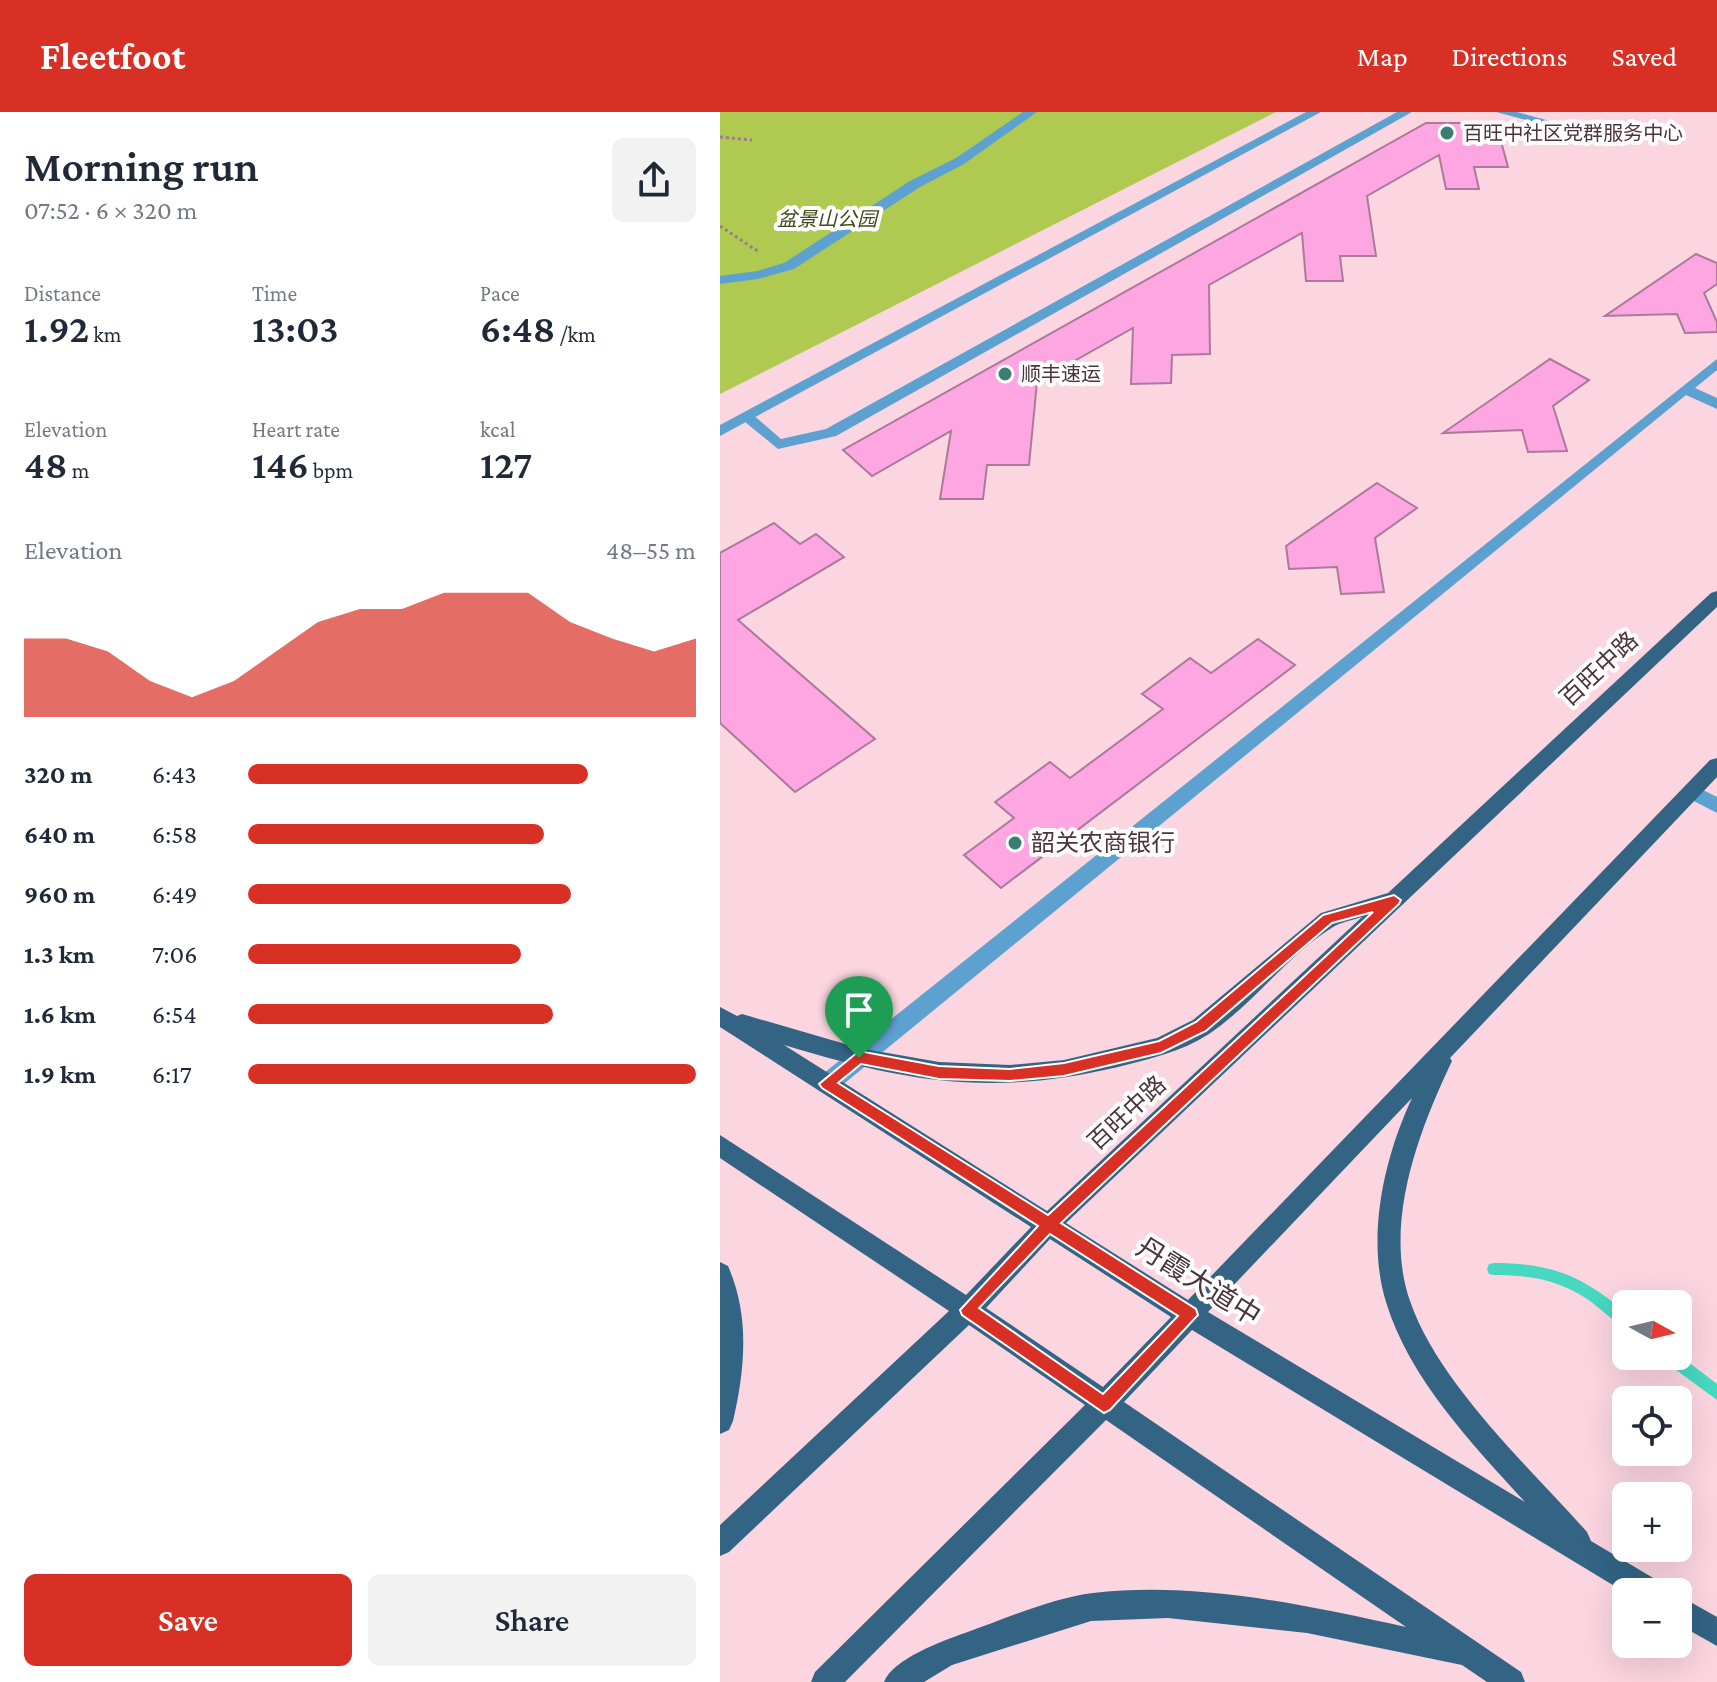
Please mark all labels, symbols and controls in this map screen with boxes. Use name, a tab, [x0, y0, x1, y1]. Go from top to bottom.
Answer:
text: Fleetfoot	[40, 35, 185, 77]
text: Map	[1357, 41, 1408, 72]
text: Directions	[1452, 41, 1567, 72]
text: Saved	[1611, 41, 1677, 72]
place label: 百旺中社区党群服务中心	[1463, 122, 1683, 144]
marker: 百旺中社区党群服务中心	[1438, 124, 1456, 142]
button: share	[612, 138, 696, 222]
text: Morning run	[24, 142, 259, 190]
text: 07:52 · 6 × 320 m	[24, 196, 197, 225]
park label: 盆景山公园	[777, 208, 880, 230]
text: Distance	[24, 281, 101, 306]
text: Time	[252, 281, 297, 306]
text: Pace	[480, 281, 520, 306]
text: 1.92	[24, 306, 89, 351]
text: 13:03	[252, 306, 338, 351]
text: 6:48	[480, 306, 555, 351]
text: km	[89, 322, 121, 347]
text: /km	[555, 322, 596, 347]
place label: 顺丰速运	[1021, 363, 1101, 385]
marker: 顺丰速运	[996, 365, 1014, 383]
text: Elevation	[24, 417, 107, 442]
text: Heart rate	[252, 417, 340, 442]
text: kcal	[480, 417, 515, 442]
text: 48	[24, 442, 68, 487]
text: 146	[252, 442, 309, 487]
text: 127	[480, 442, 532, 487]
text: m	[68, 458, 90, 483]
text: bpm	[309, 458, 353, 483]
text: Elevation	[24, 536, 122, 565]
text: 48–55 m	[606, 536, 696, 565]
street label: 百旺中路	[1554, 626, 1643, 711]
text: 320 m	[24, 760, 93, 789]
text: 6:43	[152, 760, 197, 789]
text: 640 m	[24, 820, 95, 849]
text: 6:58	[152, 820, 197, 849]
place label: 韶关农商银行	[1031, 829, 1175, 856]
marker: 韶关农商银行	[1006, 834, 1024, 852]
text: 960 m	[24, 880, 95, 909]
text: 6:49	[152, 880, 197, 909]
text: 1.3 km	[24, 940, 95, 969]
text: 7:06	[152, 940, 197, 969]
pin	[825, 976, 893, 1058]
icon: arrive	[837, 988, 881, 1032]
text: 1.6 km	[24, 1000, 96, 1029]
text: 6:54	[152, 1000, 197, 1029]
text: 1.9 km	[24, 1060, 96, 1089]
text: 6:17	[152, 1060, 192, 1089]
street label: 百旺中路	[1082, 1070, 1171, 1155]
street label: 丹霞大道中	[1131, 1231, 1266, 1332]
north arrow	[1612, 1290, 1692, 1370]
map controls	[1612, 1290, 1692, 1658]
button: locate	[1612, 1386, 1692, 1466]
button: +	[1612, 1482, 1692, 1562]
button: Save	[24, 1574, 352, 1666]
button: Share	[368, 1574, 696, 1666]
button: −	[1612, 1578, 1692, 1658]

